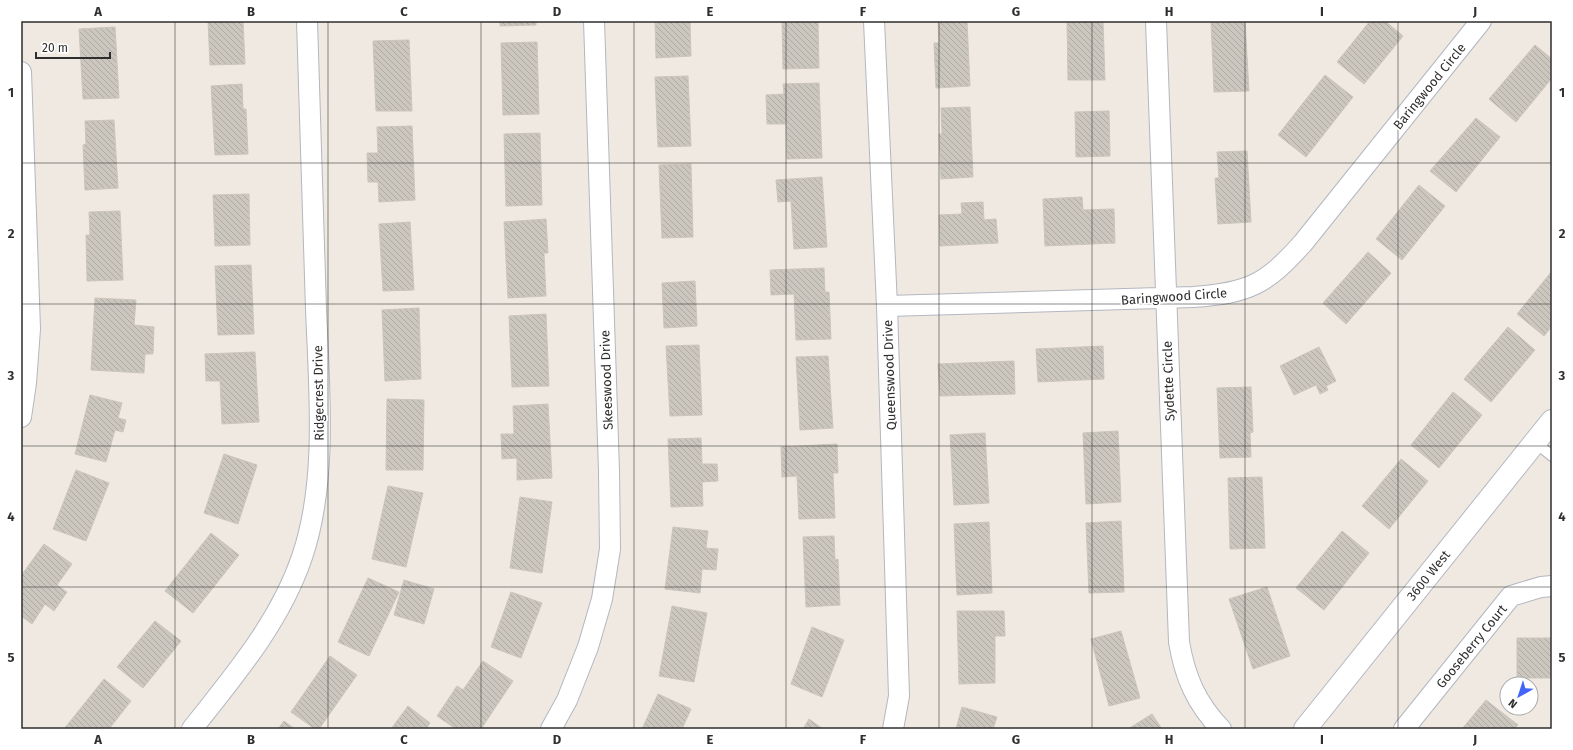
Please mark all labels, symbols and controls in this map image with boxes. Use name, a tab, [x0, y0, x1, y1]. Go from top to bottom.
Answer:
text: A	[93, 4, 102, 19]
text: B	[247, 4, 255, 19]
text: C	[400, 4, 408, 19]
text: D	[553, 4, 562, 19]
text: E	[707, 4, 714, 19]
text: F	[860, 4, 867, 19]
text: G	[1012, 4, 1020, 19]
text: H	[1165, 4, 1173, 19]
text: I	[1320, 4, 1324, 19]
text: J	[1472, 4, 1477, 19]
scale bar	[36, 34, 110, 60]
street label: Baringwood Circle	[1390, 40, 1469, 132]
text: 20 m	[42, 41, 68, 55]
text: 1	[8, 85, 14, 100]
text: 1	[1559, 85, 1565, 100]
text: 2	[8, 226, 15, 241]
text: 2	[1559, 226, 1566, 241]
street label: Baringwood Circle	[1120, 285, 1228, 308]
street label: Queenswood Drive	[880, 319, 899, 430]
street label: Skeeswood Drive	[597, 330, 616, 430]
street label: Sydette Circle	[1160, 340, 1177, 421]
street label: Ridgecrest Drive	[310, 345, 327, 441]
text: 3	[7, 368, 15, 383]
text: 3	[1558, 368, 1566, 383]
text: 4	[7, 509, 15, 524]
text: 4	[1558, 509, 1566, 524]
street label: 3600 West	[1404, 547, 1453, 603]
street label: Gooseberry Court	[1433, 601, 1510, 691]
text: 5	[8, 650, 15, 665]
text: 5	[1559, 650, 1566, 665]
north arrow	[1499, 676, 1539, 716]
text: N	[1506, 696, 1520, 711]
text: A	[93, 732, 102, 747]
text: B	[247, 732, 255, 747]
text: C	[400, 732, 408, 747]
text: D	[553, 732, 562, 747]
text: E	[707, 732, 714, 747]
text: F	[860, 732, 867, 747]
text: G	[1012, 732, 1020, 747]
text: H	[1165, 732, 1173, 747]
text: I	[1320, 732, 1324, 747]
text: J	[1472, 732, 1477, 747]

